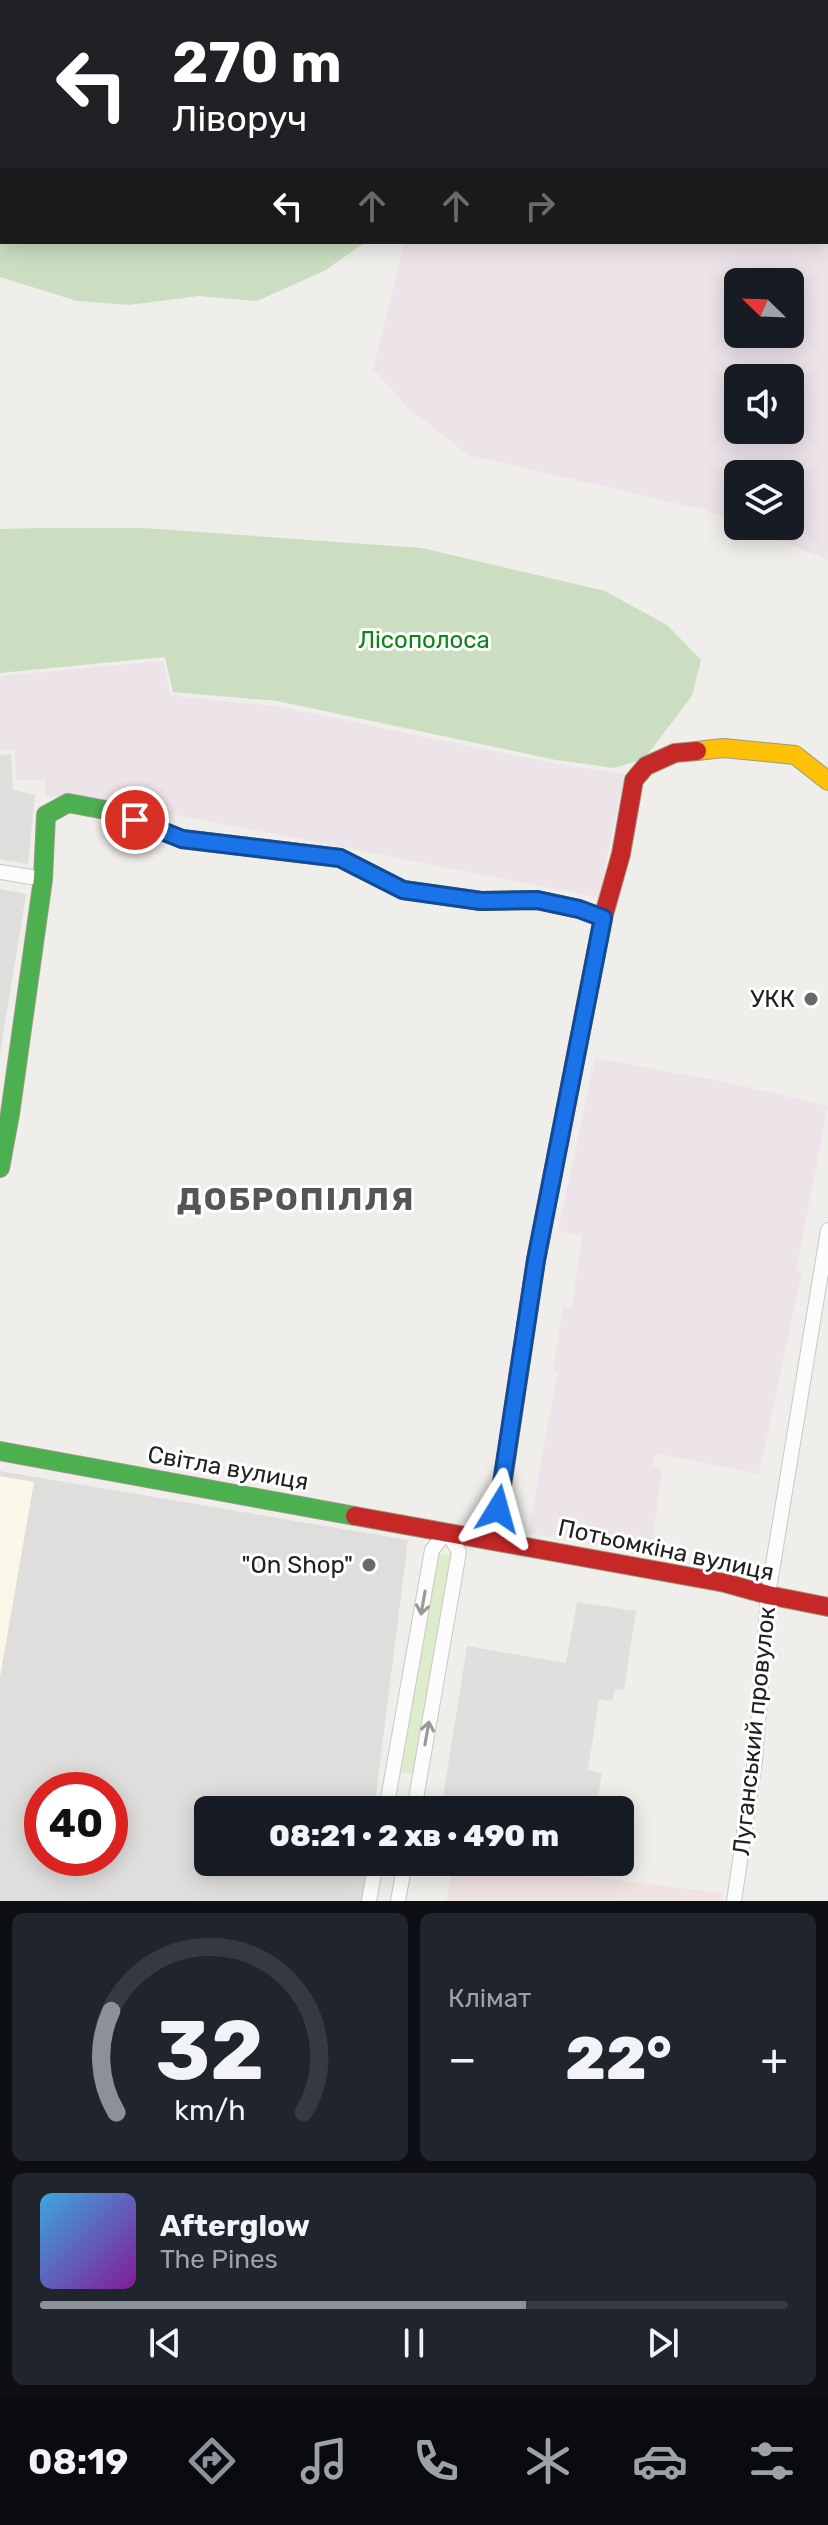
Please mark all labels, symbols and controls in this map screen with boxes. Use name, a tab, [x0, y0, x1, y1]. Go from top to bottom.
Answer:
text: 270 m	[172, 30, 342, 96]
icon: left	[40, 32, 144, 136]
text: Ліворуч	[172, 97, 307, 140]
icon: left	[266, 184, 310, 228]
icon: ahead	[350, 184, 394, 228]
icon: ahead	[434, 184, 478, 228]
icon: right	[518, 184, 562, 228]
north arrow	[724, 268, 804, 348]
map controls	[724, 268, 804, 540]
button: sound	[724, 364, 804, 444]
button: layers	[724, 460, 804, 540]
park label: Лісополоса	[358, 626, 490, 654]
pin	[101, 786, 169, 854]
icon: arrive	[113, 798, 157, 842]
place label: УКК	[750, 985, 795, 1013]
marker: УКК	[802, 990, 820, 1008]
district label: ДОБРОПІЛЛЯ	[177, 1180, 415, 1218]
street label: Світла вулиця	[145, 1440, 311, 1496]
position arrow	[456, 1467, 540, 1551]
street label: Потьомкіна вулиця	[555, 1513, 777, 1587]
place label: "On Shop"	[242, 1551, 353, 1579]
marker: "On Shop"	[360, 1556, 378, 1574]
one-way arrow	[414, 1590, 429, 1615]
street label: Луганський провулок	[727, 1605, 781, 1857]
one-way arrow	[421, 1721, 436, 1746]
speed limit sign: 40	[24, 1772, 128, 1876]
text: 08:21 · 2 хв · 490 m	[269, 1818, 559, 1854]
text: Клімат	[448, 1983, 531, 2014]
text: 32	[156, 2001, 264, 2100]
text: 22°	[565, 2023, 672, 2094]
text: −	[448, 2033, 477, 2085]
text: +	[761, 2033, 788, 2085]
text: km/h	[174, 2093, 246, 2127]
text: Afterglow	[160, 2208, 310, 2244]
text: The Pines	[160, 2244, 278, 2275]
icon: previous	[143, 2321, 187, 2365]
icon: pause	[392, 2321, 436, 2365]
icon: next	[641, 2321, 685, 2365]
icon: directions	[184, 2433, 240, 2489]
icon: music	[296, 2433, 352, 2489]
icon: phone	[408, 2433, 464, 2489]
icon: climate	[520, 2433, 576, 2489]
icon: car	[632, 2433, 688, 2489]
icon: filters	[744, 2433, 800, 2489]
text: 08:19	[28, 2440, 128, 2483]

